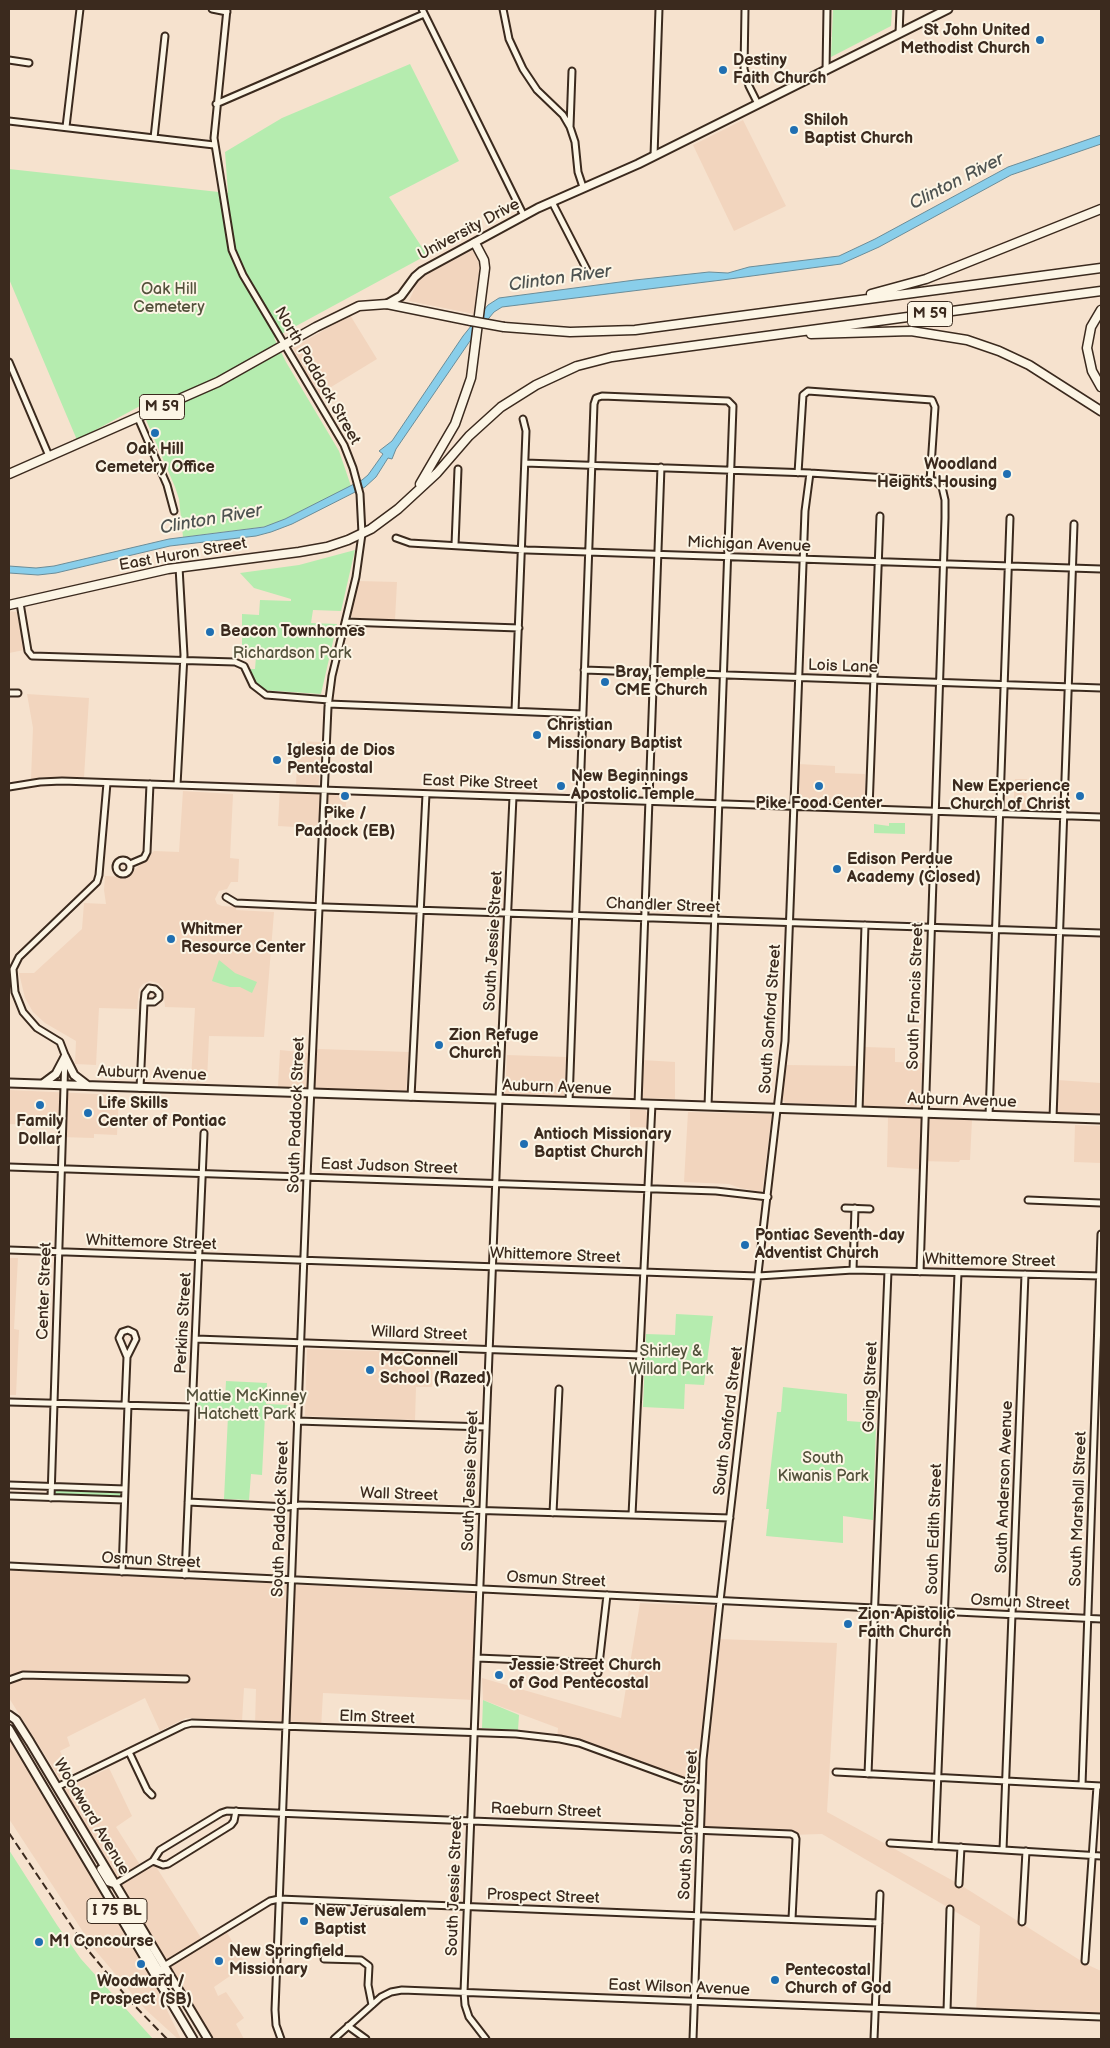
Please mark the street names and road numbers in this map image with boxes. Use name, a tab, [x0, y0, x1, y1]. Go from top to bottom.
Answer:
street label: University Drive	[415, 195, 523, 265]
road number: M 59	[908, 302, 952, 326]
street label: North Paddock Street	[270, 304, 364, 448]
road number: M 59	[140, 394, 184, 420]
street label: Michigan Avenue	[687, 533, 811, 557]
street label: East Huron Street	[118, 534, 248, 576]
street label: Lois Lane	[808, 656, 878, 678]
street label: East Pike Street	[422, 771, 538, 795]
street label: South Jessie Street	[481, 870, 507, 1012]
street label: Chandler Street	[605, 894, 721, 918]
street label: South Francis Street	[904, 922, 928, 1070]
street label: South Sanford Street	[756, 944, 786, 1094]
street label: South Paddock Street	[285, 1037, 309, 1193]
street label: Auburn Avenue	[97, 1063, 207, 1085]
street label: Auburn Avenue	[502, 1077, 612, 1099]
street label: Auburn Avenue	[907, 1090, 1017, 1112]
street label: East Judson Street	[320, 1155, 458, 1179]
street label: Whittemore Street	[85, 1231, 217, 1255]
street label: Center Street	[34, 1242, 56, 1340]
street label: Whittemore Street	[489, 1244, 621, 1268]
street label: Whittemore Street	[924, 1250, 1056, 1272]
street label: Perkins Street	[172, 1272, 196, 1374]
street label: Willard Street	[370, 1323, 468, 1345]
street label: Going Street	[860, 1341, 882, 1433]
street label: South Sanford Street	[710, 1345, 748, 1497]
street label: South Anderson Avenue	[992, 1400, 1018, 1574]
street label: South Jessie Street	[459, 1410, 483, 1552]
street label: South Marshall Street	[1067, 1431, 1091, 1587]
street label: South Paddock Street	[269, 1441, 293, 1597]
street label: South Edith Street	[923, 1463, 947, 1595]
street label: Wall Street	[360, 1484, 438, 1506]
street label: Osmun Street	[101, 1549, 201, 1573]
street label: Osmun Street	[506, 1568, 606, 1592]
street label: Osmun Street	[970, 1591, 1070, 1615]
street label: Elm Street	[339, 1707, 415, 1729]
street label: South Sanford Street	[675, 1750, 703, 1900]
street label: Woodward Avenue	[49, 1755, 133, 1879]
street label: Raeburn Street	[490, 1799, 602, 1823]
street label: South Jessie Street	[443, 1815, 467, 1957]
street label: Prospect Street	[486, 1885, 600, 1909]
road number: I 75 BL	[87, 1898, 147, 1924]
street label: East Wilson Avenue	[608, 1976, 750, 2000]

